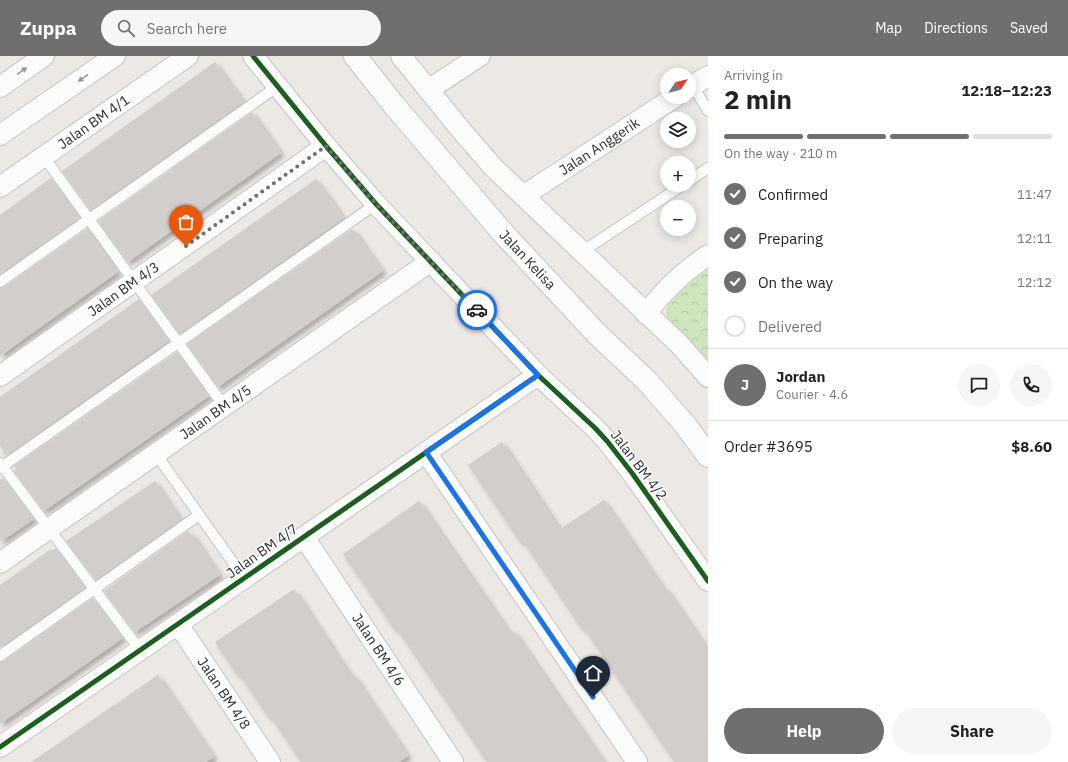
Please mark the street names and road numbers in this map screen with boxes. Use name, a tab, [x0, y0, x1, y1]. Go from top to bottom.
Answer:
street label: Jalan BM 4/1	[54, 91, 133, 153]
street label: Jalan Anggerik	[556, 113, 643, 179]
street label: Jalan Kelisa	[496, 226, 560, 294]
street label: Jalan BM 4/3	[84, 258, 163, 320]
street label: Jalan BM 4/5	[176, 381, 255, 443]
street label: Jalan BM 4/2	[607, 426, 671, 504]
street label: Jalan BM 4/7	[223, 520, 301, 582]
street label: Jalan BM 4/6	[348, 610, 409, 689]
street label: Jalan BM 4/8	[193, 653, 255, 733]

